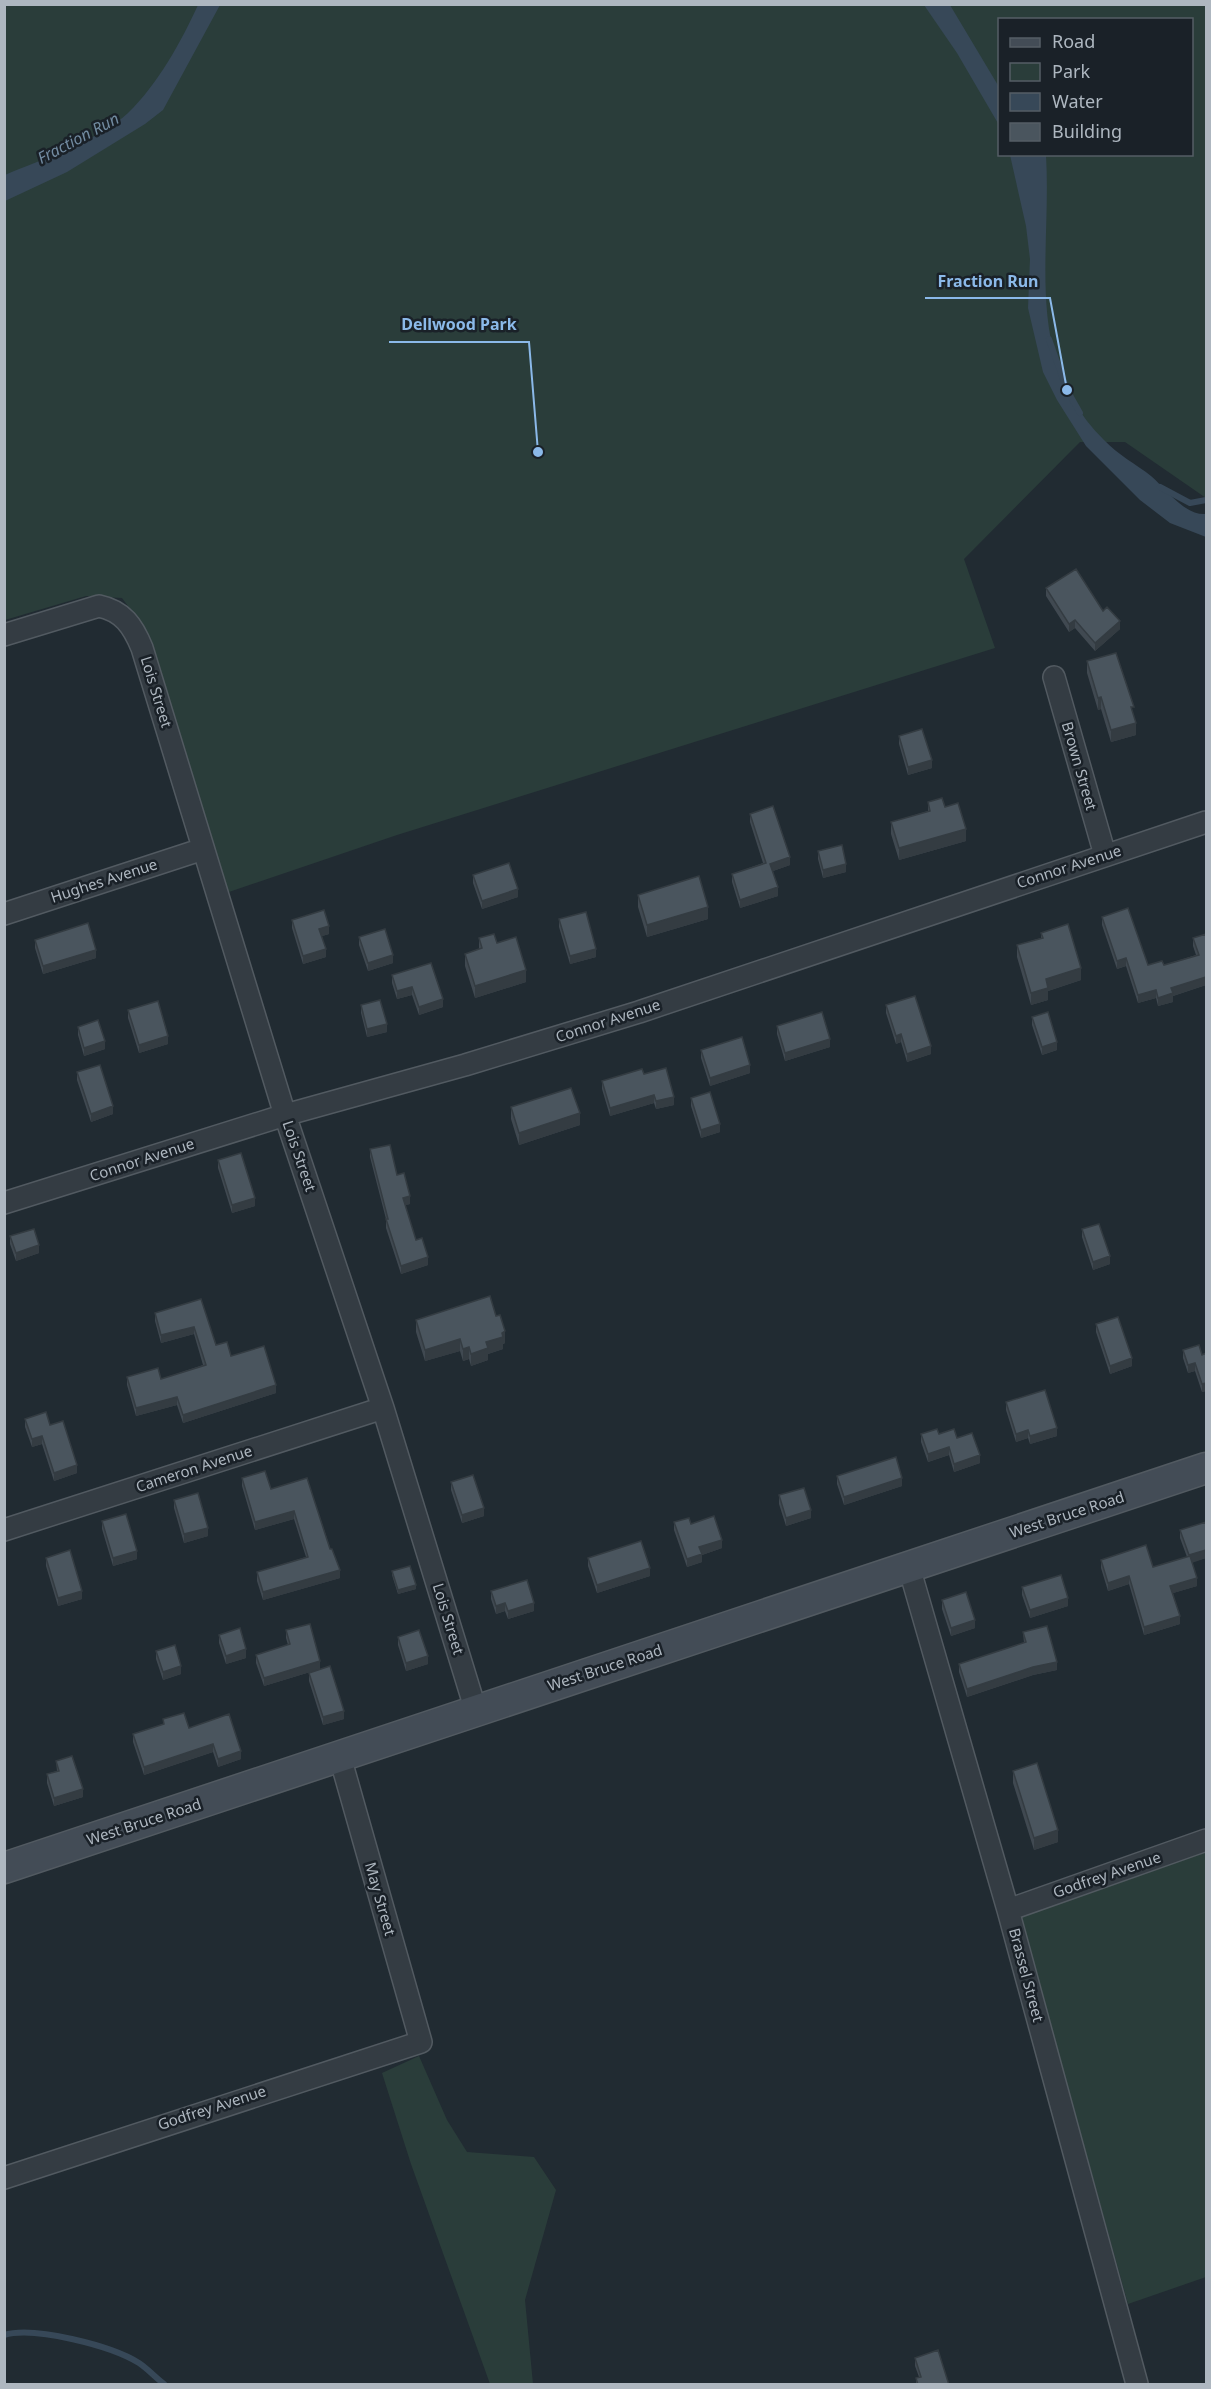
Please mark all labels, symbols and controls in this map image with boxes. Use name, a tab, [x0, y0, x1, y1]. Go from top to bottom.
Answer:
legend	[998, 18, 1193, 156]
text: Road	[1052, 29, 1095, 53]
text: Park	[1052, 59, 1090, 83]
text: Water	[1052, 89, 1103, 113]
water label: Fraction Run	[33, 107, 123, 169]
text: Building	[1052, 119, 1122, 143]
callout: Fraction Run	[925, 264, 1050, 298]
text: Fraction Run	[937, 270, 1039, 292]
callout: Dellwood Park	[389, 308, 529, 342]
text: Dellwood Park	[401, 313, 517, 335]
street label: Lois Street	[137, 654, 177, 730]
street label: Brown Street	[1058, 719, 1102, 813]
street label: Connor Avenue	[1014, 840, 1124, 892]
street label: Hughes Avenue	[48, 853, 160, 907]
street label: Connor Avenue	[553, 994, 663, 1046]
street label: Lois Street	[278, 1118, 322, 1194]
street label: Connor Avenue	[87, 1133, 197, 1185]
street label: Cameron Avenue	[133, 1440, 254, 1496]
street label: West Bruce Road	[1007, 1486, 1127, 1542]
street label: Lois Street	[429, 1581, 469, 1657]
street label: West Bruce Road	[545, 1639, 665, 1695]
street label: West Bruce Road	[84, 1793, 204, 1849]
street label: Godfrey Avenue	[1050, 1846, 1163, 1902]
street label: May Street	[361, 1860, 401, 1938]
street label: Brassel Street	[1005, 1926, 1049, 2025]
street label: Godfrey Avenue	[155, 2080, 268, 2134]

